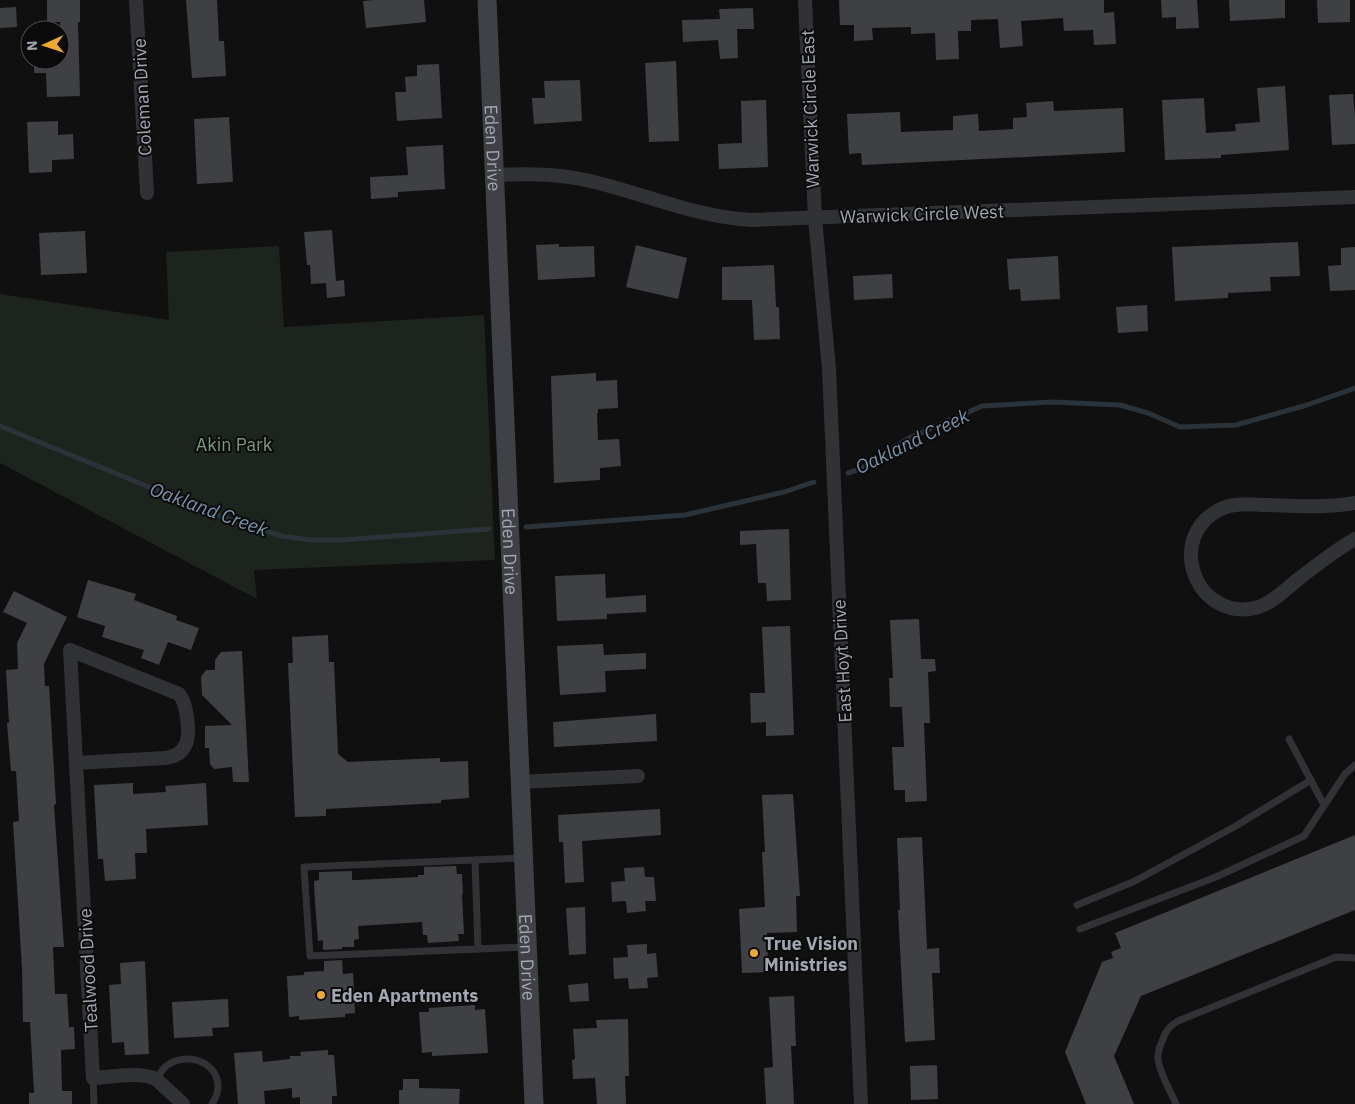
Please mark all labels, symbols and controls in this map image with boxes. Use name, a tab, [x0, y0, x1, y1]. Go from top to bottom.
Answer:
north arrow	[20, 20, 70, 70]
street label: Warwick Circle East	[796, 29, 824, 189]
street label: Coleman Drive	[127, 38, 157, 156]
text: N	[23, 40, 41, 51]
street label: Eden Drive	[480, 104, 507, 192]
street label: Warwick Circle West	[840, 200, 1004, 228]
water label: Oakland Creek	[851, 403, 974, 479]
park label: Akin Park	[196, 433, 273, 456]
water label: Oakland Creek	[147, 477, 272, 542]
street label: Eden Drive	[497, 508, 524, 596]
street label: East Hoyt Drive	[827, 599, 857, 723]
street label: Tealwood Drive	[73, 907, 103, 1032]
street label: Eden Drive	[514, 913, 541, 1001]
place label: True Vision Ministries	[764, 932, 858, 976]
marker: True Vision Ministries	[748, 947, 760, 959]
place label: Eden Apartments	[331, 984, 478, 1007]
marker: Eden Apartments	[315, 989, 327, 1001]

